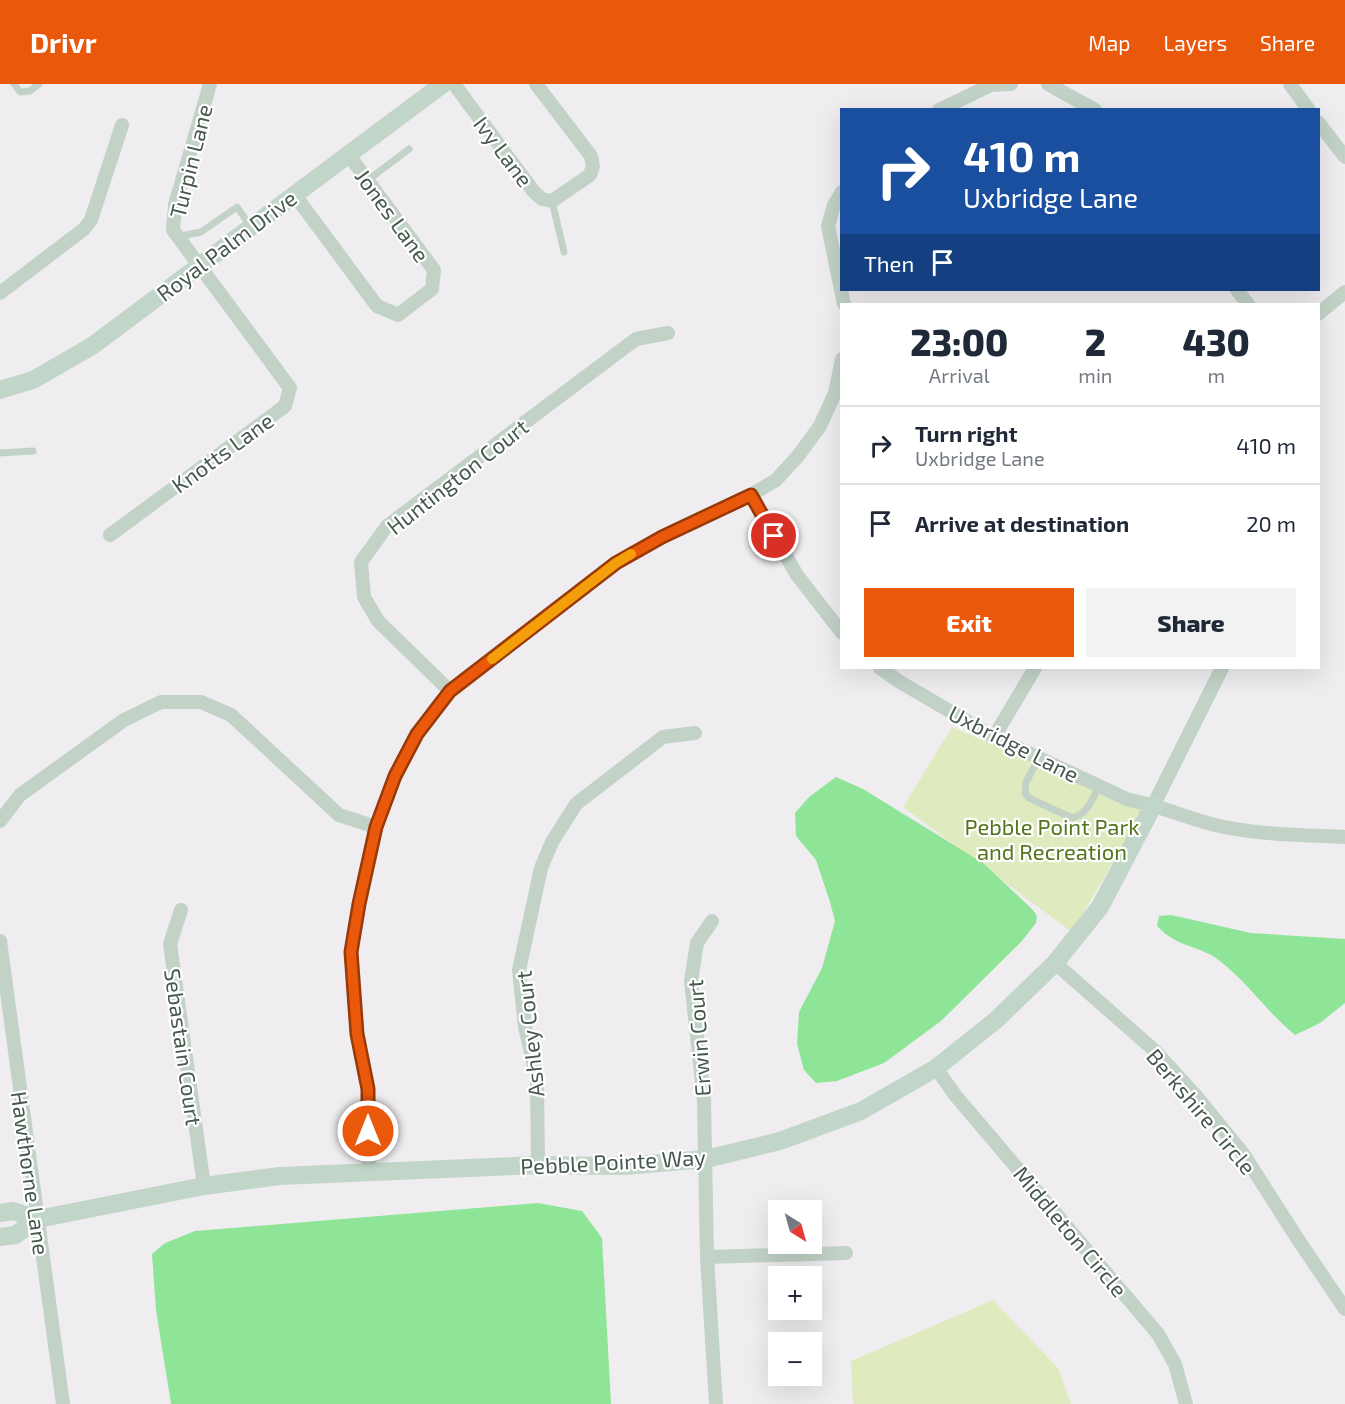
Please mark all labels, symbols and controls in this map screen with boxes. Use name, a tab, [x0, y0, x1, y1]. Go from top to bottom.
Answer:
text: Drivr	[30, 25, 97, 59]
text: Map	[1088, 30, 1130, 55]
text: Layers	[1163, 30, 1227, 55]
text: Share	[1260, 30, 1315, 55]
street label: Turpin Lane	[163, 102, 217, 220]
street label: Ivy Lane	[469, 111, 539, 191]
text: 410 m	[963, 130, 1080, 180]
icon: right	[864, 132, 942, 210]
street label: Jones Lane	[351, 163, 435, 267]
text: Uxbridge Lane	[963, 181, 1138, 213]
street label: Royal Palm Drive	[151, 184, 301, 306]
icon: arrive	[926, 246, 959, 279]
text: Then	[864, 250, 914, 276]
text: 23:00	[910, 320, 1008, 363]
text: 2	[1085, 320, 1106, 363]
text: 430	[1183, 320, 1250, 363]
text: Arrival	[929, 363, 990, 387]
text: min	[1078, 363, 1112, 387]
text: m	[1207, 363, 1225, 387]
street label: Knotts Lane	[166, 406, 278, 498]
street label: Huntington Court	[381, 413, 533, 539]
text: Turn right	[915, 420, 1017, 446]
icon: right	[864, 429, 897, 462]
text: 410 m	[1236, 432, 1296, 458]
text: Uxbridge Lane	[915, 446, 1045, 470]
icon: arrive	[864, 507, 897, 540]
pin	[748, 510, 799, 561]
text: Arrive at destination	[915, 510, 1129, 536]
text: 20 m	[1246, 510, 1296, 536]
icon: arrive	[757, 519, 790, 552]
button: Exit	[864, 588, 1074, 657]
button: Share	[1086, 588, 1296, 657]
street label: Uxbridge Lane	[945, 699, 1083, 787]
park label: Pebble Point Park and Recreation	[965, 813, 1139, 864]
street label: Sebastain Court	[160, 967, 208, 1127]
street label: Ashley Court	[509, 970, 549, 1098]
street label: Erwin Court	[681, 979, 715, 1097]
street label: Berkshire Circle	[1142, 1043, 1262, 1179]
street label: Hawthorne Lane	[7, 1090, 55, 1256]
position arrow	[336, 1099, 400, 1163]
street label: Pebble Pointe Way	[520, 1143, 707, 1179]
street label: Middleton Circle	[1009, 1160, 1133, 1302]
north arrow	[768, 1200, 822, 1254]
map controls	[768, 1200, 822, 1386]
button: +	[768, 1266, 822, 1320]
button: −	[768, 1332, 822, 1386]

